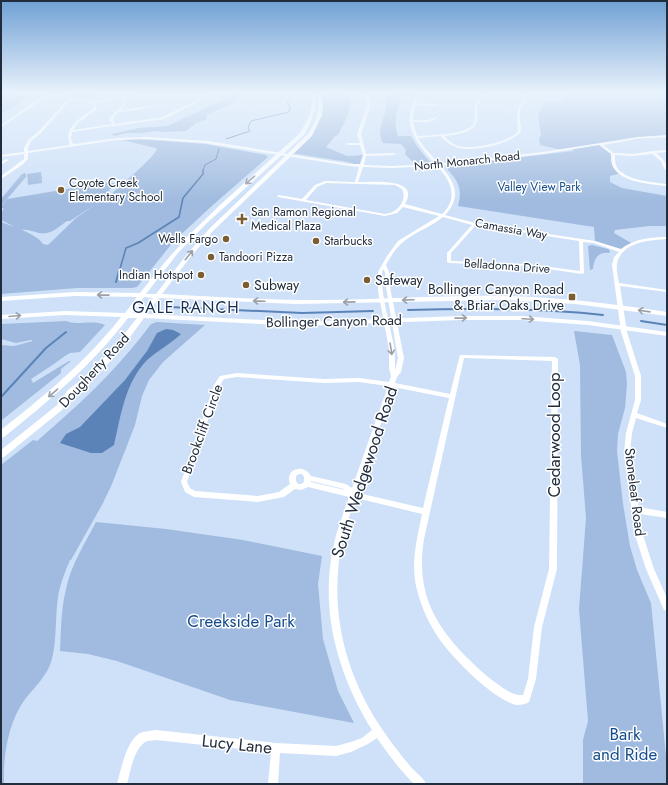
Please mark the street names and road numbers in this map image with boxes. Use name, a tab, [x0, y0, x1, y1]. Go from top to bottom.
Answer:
street label: North Monarch Road	[413, 146, 521, 176]
street label: Camassia Way	[474, 214, 549, 244]
street label: Belladonna Drive	[463, 254, 551, 278]
street label: Bollinger Canyon Road	[266, 310, 402, 332]
street label: Dougherty Road	[54, 328, 134, 412]
street label: Cedarwood Loop	[542, 372, 566, 498]
street label: Brookcliff Circle	[176, 381, 228, 477]
street label: South Wedgewood Road	[325, 383, 403, 561]
street label: Stoneleaf Road	[620, 447, 650, 537]
street label: Lucy Lane	[201, 728, 274, 760]

